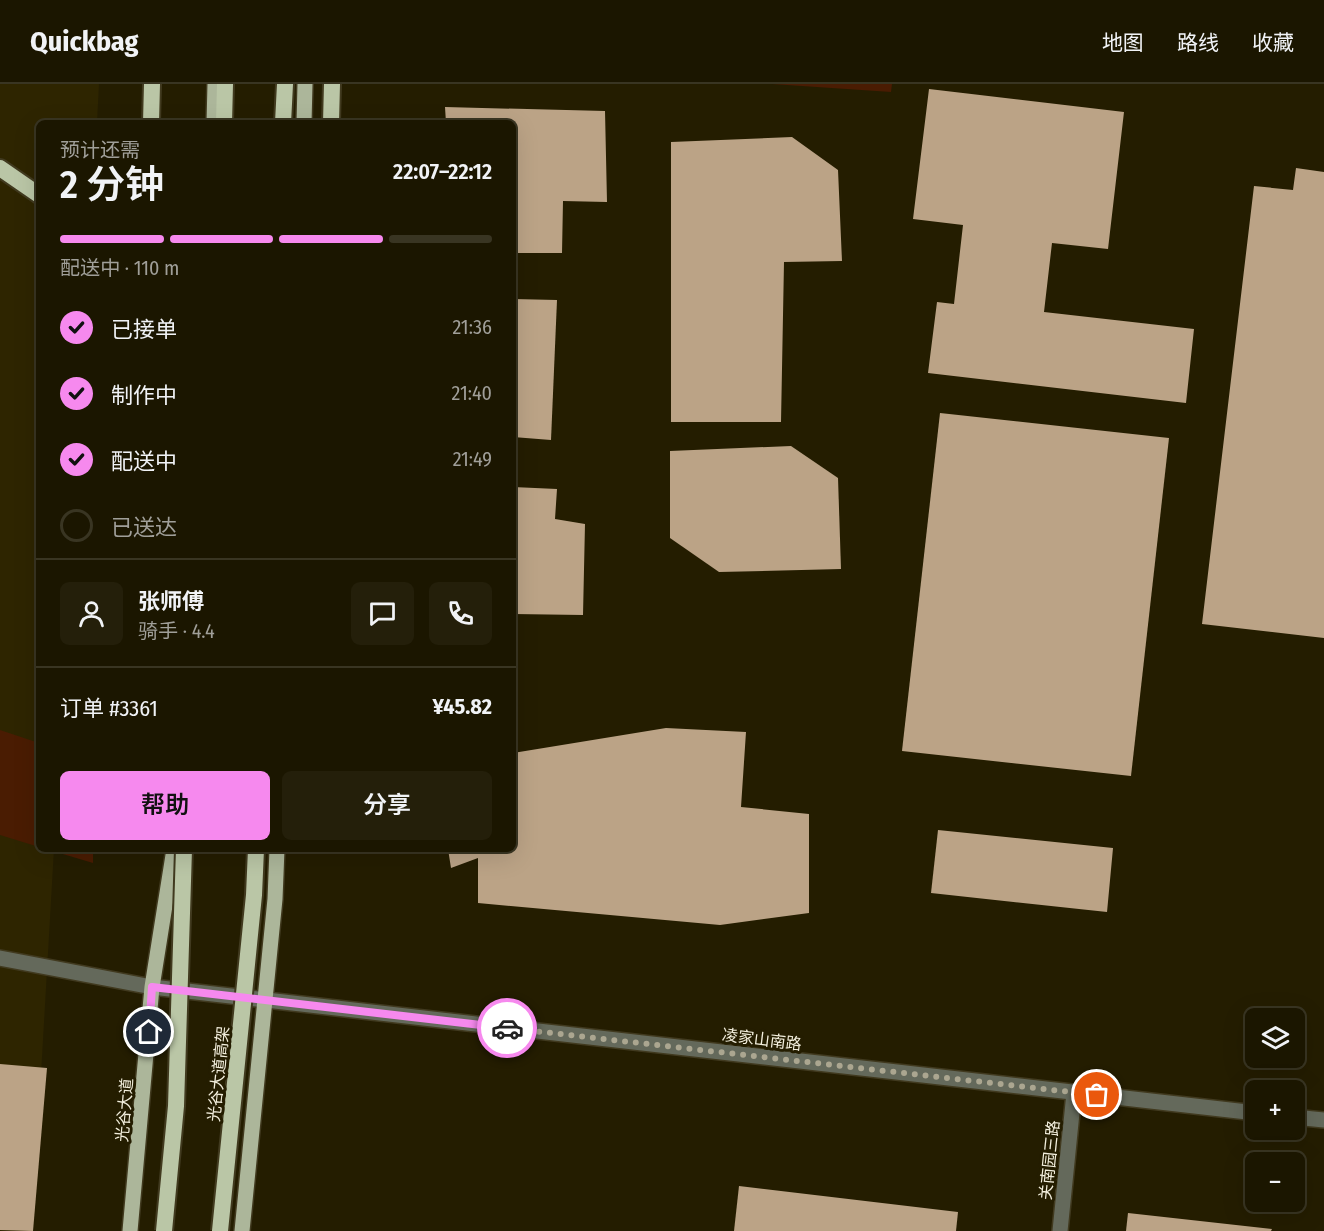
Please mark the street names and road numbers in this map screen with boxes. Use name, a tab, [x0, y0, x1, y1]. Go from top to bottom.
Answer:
street label: 光谷大道高架	[204, 1025, 233, 1123]
street label: 凌家山南路	[721, 1025, 803, 1054]
street label: 光谷大道	[112, 1077, 137, 1143]
street label: 关南园三路	[1036, 1119, 1063, 1201]

